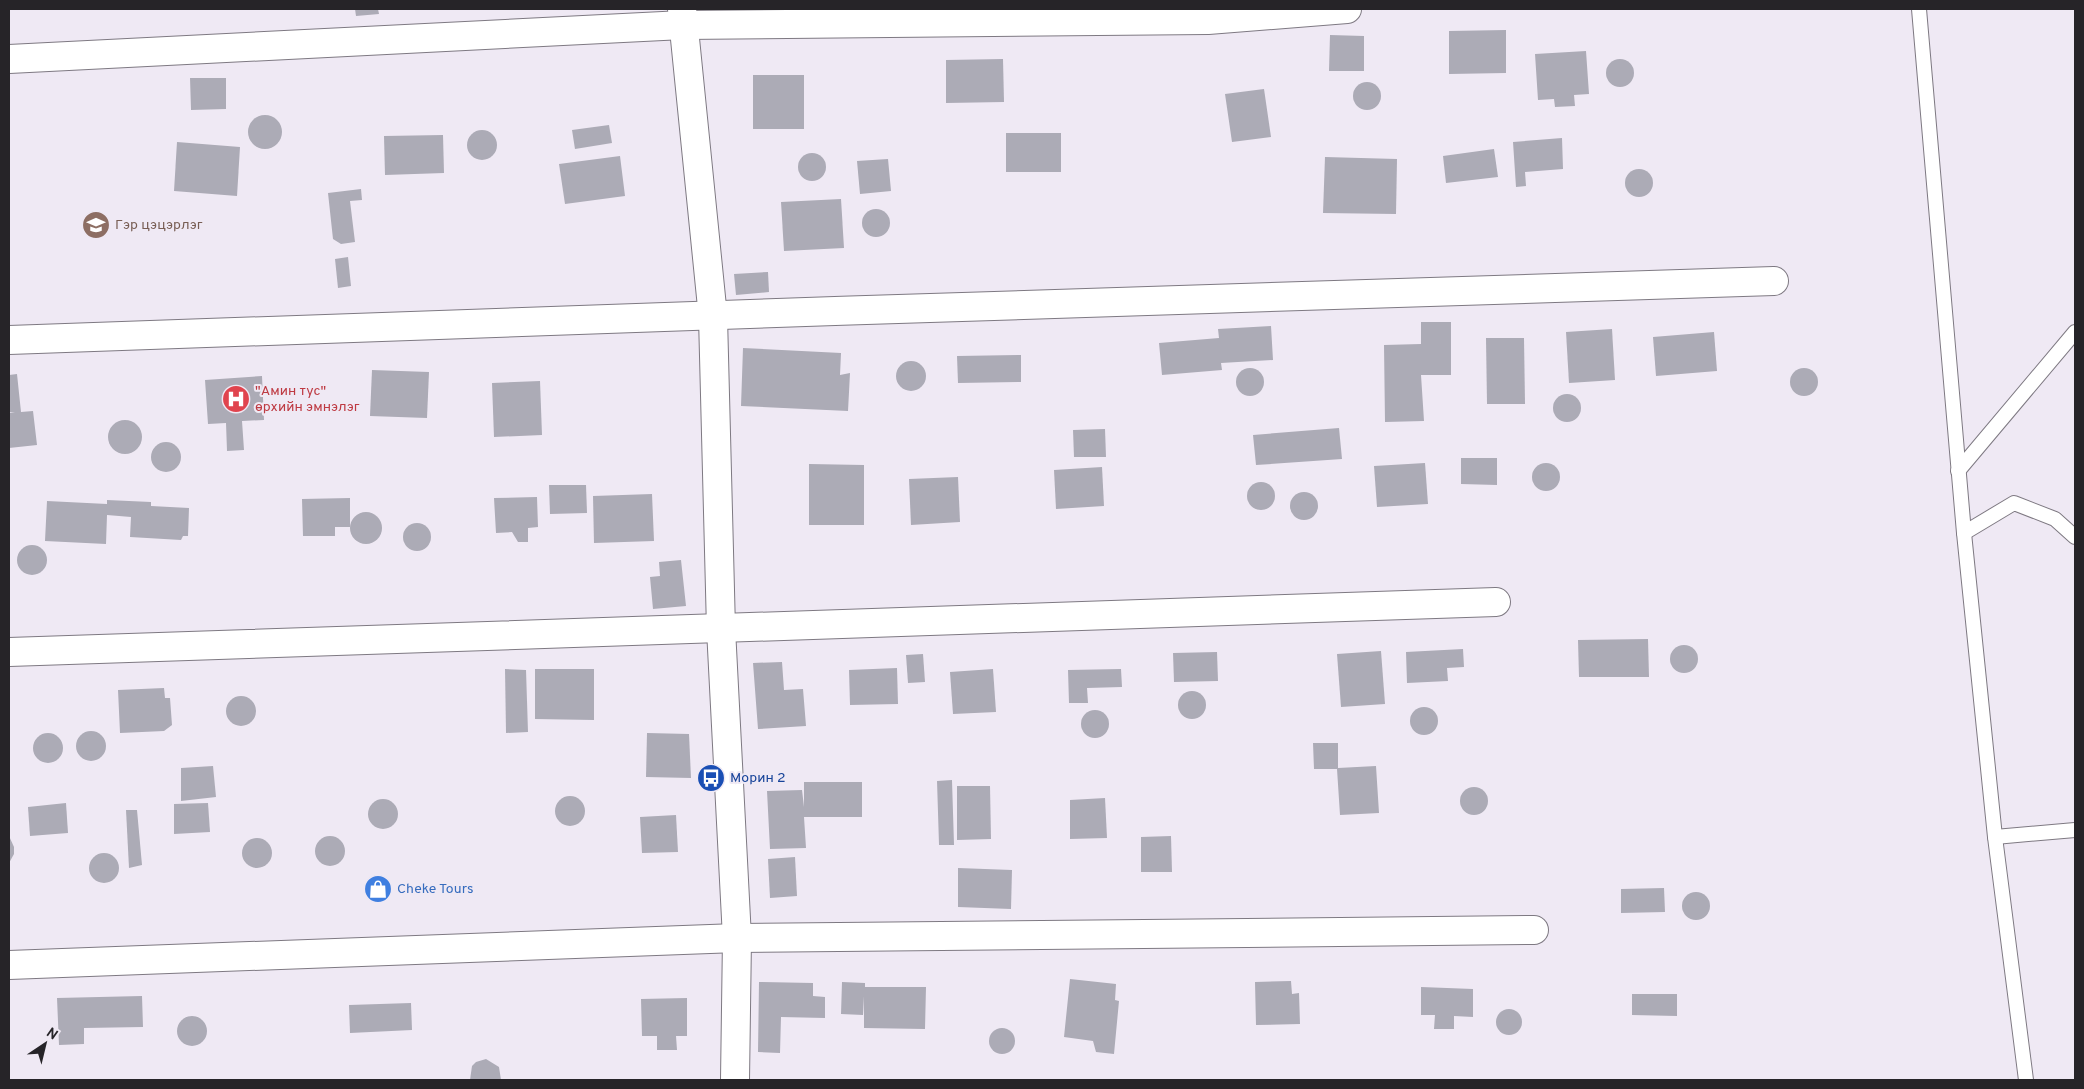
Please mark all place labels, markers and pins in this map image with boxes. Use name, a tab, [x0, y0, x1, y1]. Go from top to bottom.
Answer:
school or university icon: Гэр цэцэрлэг	[81, 210, 111, 240]
place label: Гэр цэцэрлэг	[115, 217, 203, 234]
place label: "Амин тус" өрхийн эмнэлэг	[255, 383, 360, 416]
hospital icon: "Амин тус" өрхийн эмнэлэг	[221, 384, 251, 414]
bus stop icon: Морин 2	[696, 763, 726, 793]
place label: Морин 2	[730, 770, 786, 787]
shop icon: Cheke Tours	[363, 874, 393, 904]
place label: Cheke Tours	[397, 881, 474, 898]

